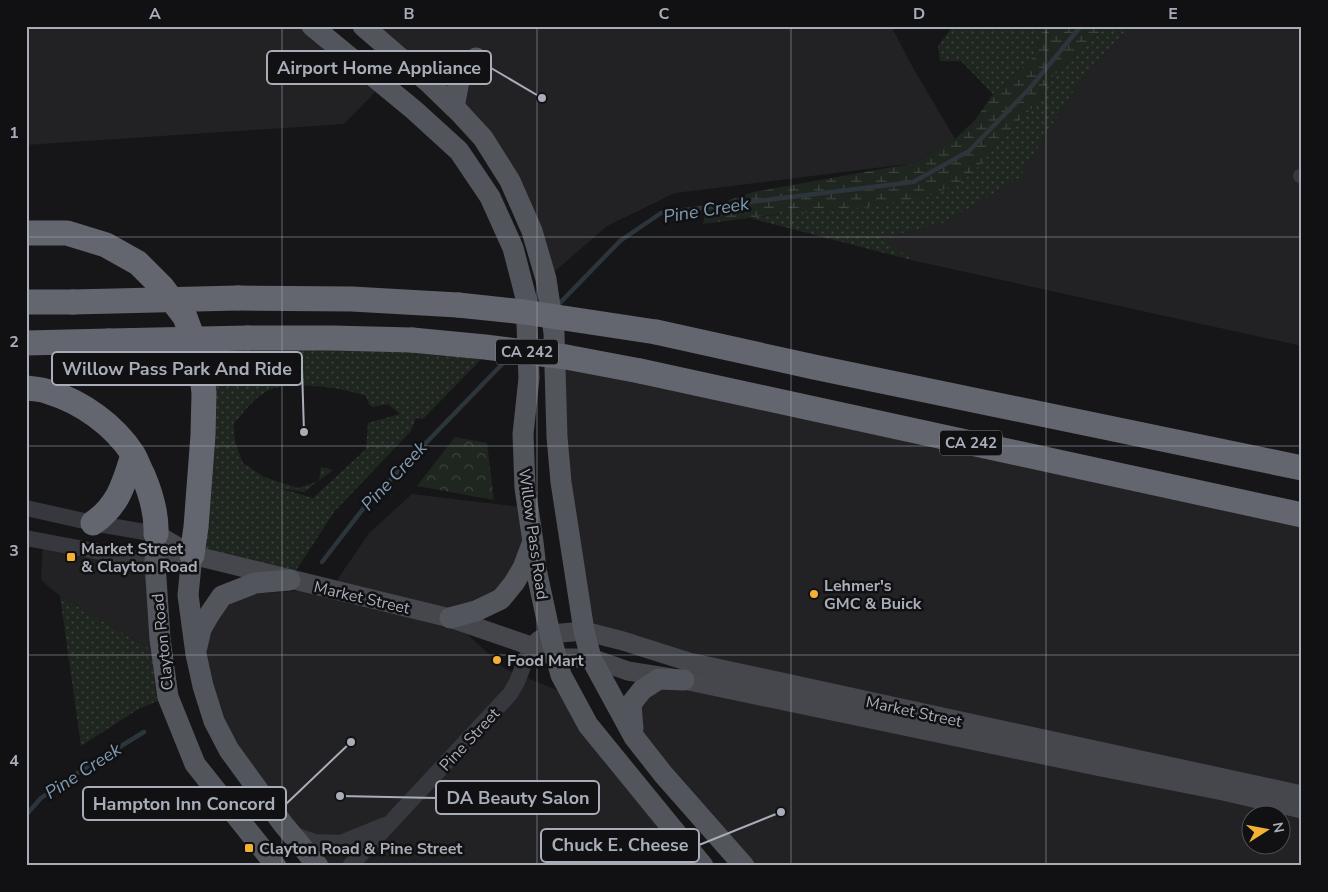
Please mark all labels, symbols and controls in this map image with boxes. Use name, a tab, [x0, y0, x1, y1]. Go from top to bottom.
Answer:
text: A	[149, 3, 161, 25]
text: B	[403, 3, 415, 25]
text: C	[659, 3, 670, 25]
text: D	[913, 3, 925, 25]
text: E	[1168, 3, 1178, 25]
callout: Airport Home Appliance	[267, 51, 491, 84]
text: Airport Home Appliance	[277, 56, 481, 80]
text: 1	[9, 122, 19, 144]
water label: Pine Creek	[661, 191, 752, 229]
text: 2	[9, 331, 19, 353]
road number: CA 242	[496, 340, 558, 364]
callout: Willow Pass Park And Ride	[52, 352, 302, 385]
text: Willow Pass Park And Ride	[62, 357, 292, 381]
road number: CA 242	[940, 430, 1002, 456]
water label: Pine Creek	[356, 435, 433, 516]
street label: Willow Pass Road	[513, 467, 553, 601]
place label: Market Street & Clayton Road	[81, 538, 198, 578]
text: 3	[9, 540, 19, 562]
marker: Market Street & Clayton Road	[65, 551, 77, 563]
place label: Lehmer's GMC & Buick	[824, 575, 922, 615]
street label: Market Street	[312, 576, 412, 620]
marker: Lehmer's GMC & Buick	[808, 588, 820, 600]
street label: Clayton Road	[147, 592, 179, 691]
place label: Food Mart	[507, 650, 584, 672]
marker: Food Mart	[491, 654, 503, 666]
street label: Market Street	[864, 691, 964, 733]
street label: Pine Street	[435, 703, 505, 776]
water label: Pine Creek	[40, 737, 127, 805]
text: 4	[9, 750, 19, 772]
callout: DA Beauty Salon	[436, 781, 599, 814]
text: DA Beauty Salon	[446, 786, 590, 810]
callout: Hampton Inn Concord	[83, 787, 286, 820]
text: Hampton Inn Concord	[93, 792, 275, 816]
north arrow	[1240, 804, 1290, 854]
text: N	[1268, 821, 1289, 835]
callout: Chuck E. Cheese	[541, 829, 699, 862]
text: Chuck E. Cheese	[551, 833, 689, 857]
place label: Clayton Road & Pine Street	[259, 838, 463, 860]
marker: Clayton Road & Pine Street	[243, 842, 255, 854]

